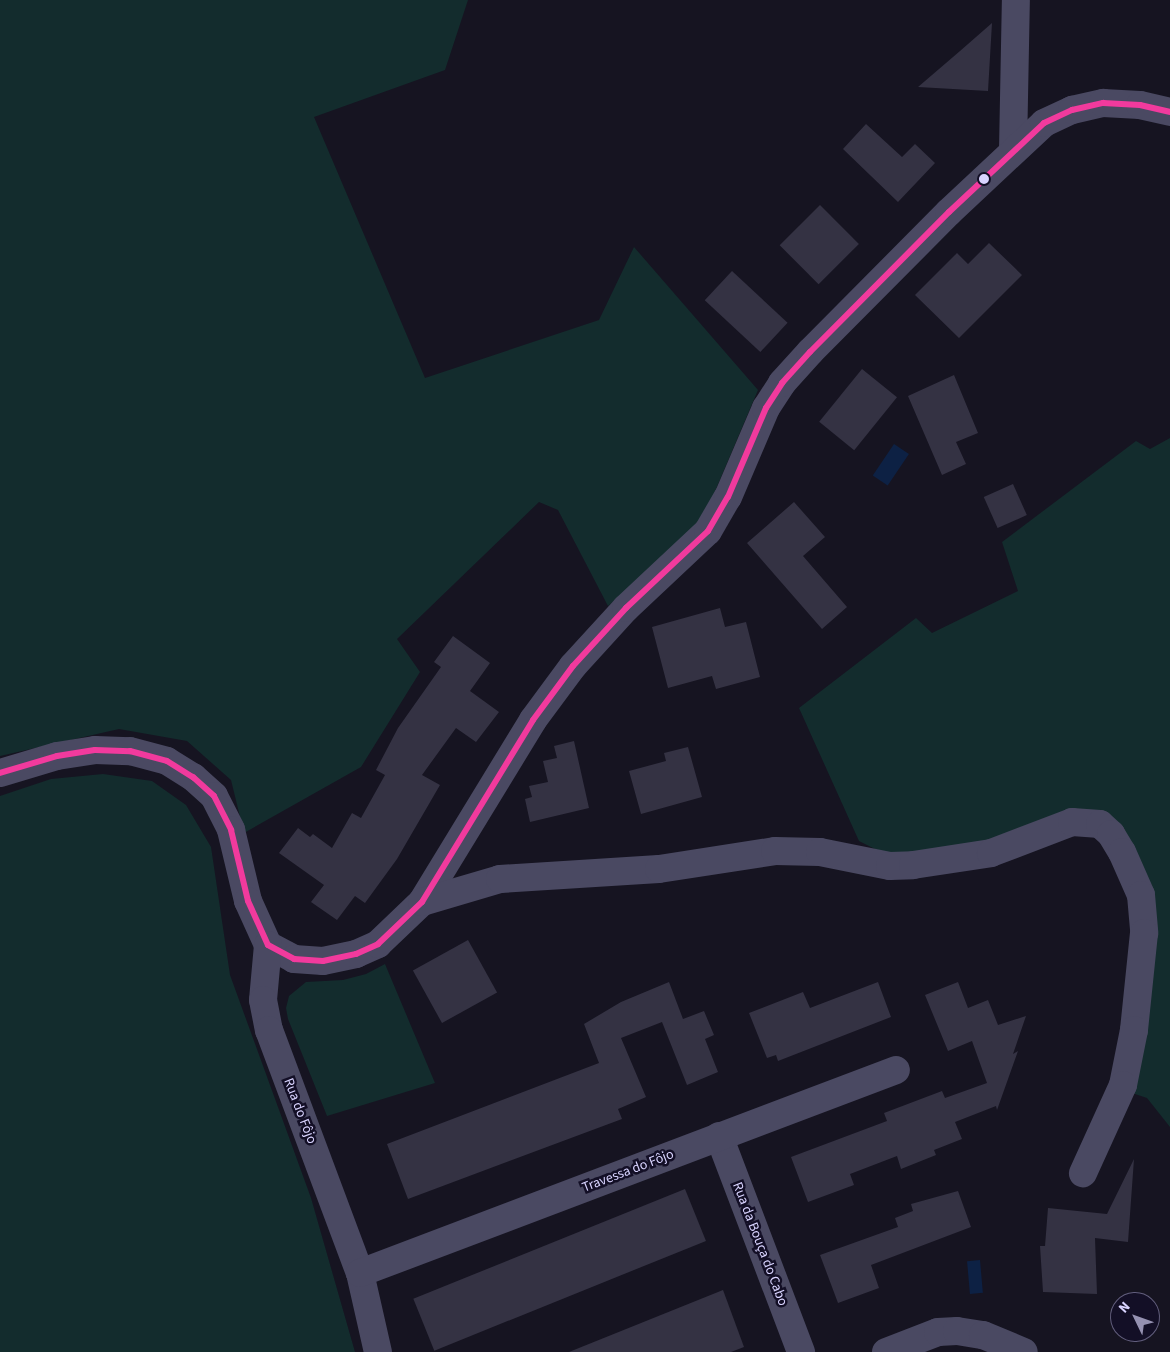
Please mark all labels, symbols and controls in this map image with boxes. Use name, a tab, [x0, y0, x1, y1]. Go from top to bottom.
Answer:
unlabelled marker	[979, 174, 989, 184]
street label: Rua do Fôjo	[280, 1076, 320, 1146]
street label: Travessa do Fôjo	[580, 1146, 676, 1196]
street label: Rua da Bouça do Cabo	[729, 1180, 791, 1308]
north arrow	[1110, 1292, 1160, 1342]
text: N	[1114, 1297, 1135, 1318]

